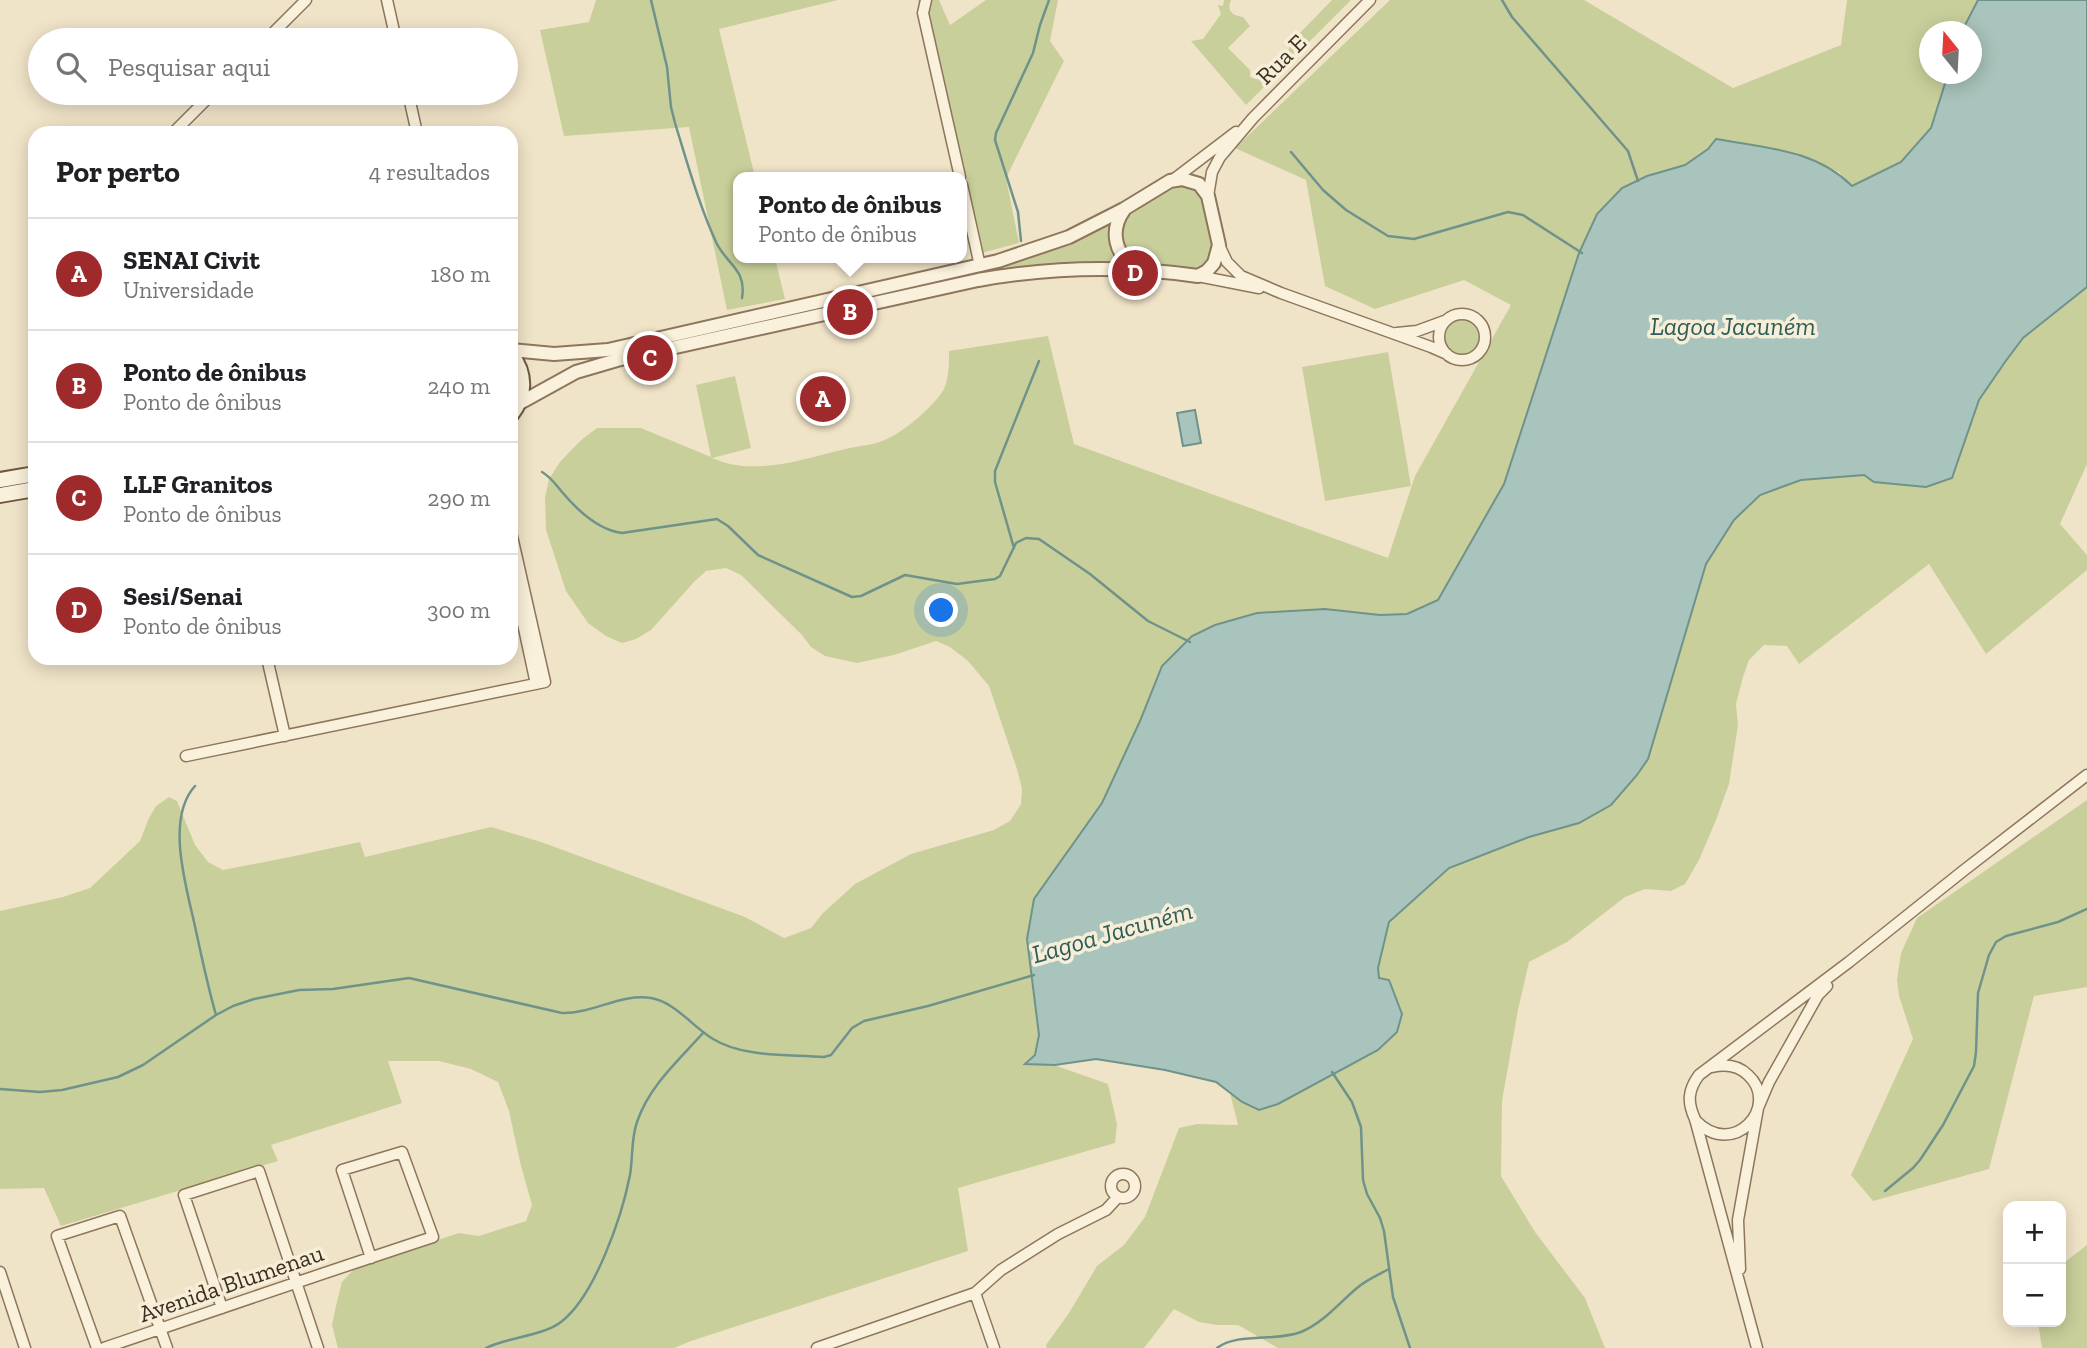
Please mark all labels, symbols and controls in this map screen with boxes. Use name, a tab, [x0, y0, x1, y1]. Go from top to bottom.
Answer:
north arrow	[1919, 21, 1982, 84]
search box	[28, 28, 518, 105]
street label: Rua E	[1250, 28, 1312, 90]
icon: search	[52, 48, 90, 86]
text: Pesquisar aqui	[108, 51, 270, 83]
text: Por perto	[56, 154, 180, 190]
text: 4 resultados	[369, 158, 490, 186]
popup	[733, 172, 967, 263]
text: Ponto de ônibus	[758, 188, 942, 220]
text: Ponto de ônibus	[758, 220, 917, 248]
text: SENAI Civit	[123, 244, 260, 276]
pin: D	[1112, 247, 1158, 299]
text: A	[71, 260, 87, 288]
text: 180 m	[430, 260, 490, 288]
text: Universidade	[123, 276, 254, 304]
pin: B	[827, 286, 873, 338]
water label: Lagoa Jacuném	[1650, 310, 1816, 342]
pin: C	[627, 332, 673, 384]
text: Ponto de ônibus	[123, 356, 306, 388]
text: B	[72, 372, 86, 400]
text: 240 m	[427, 372, 490, 400]
pin: A	[800, 373, 846, 425]
text: Ponto de ônibus	[123, 388, 282, 416]
text: LLF Granitos	[123, 468, 273, 500]
text: C	[72, 484, 86, 512]
text: 290 m	[428, 484, 490, 512]
text: Ponto de ônibus	[123, 500, 282, 528]
text: Sesi/Senai	[123, 580, 243, 612]
your location	[924, 593, 958, 627]
text: D	[71, 596, 87, 624]
text: 300 m	[427, 596, 490, 624]
text: Ponto de ônibus	[123, 612, 282, 640]
water label: Lagoa Jacuném	[1028, 894, 1196, 970]
map controls	[2003, 1201, 2066, 1327]
button: +	[2003, 1201, 2066, 1264]
street label: Avenida Blumenau	[135, 1238, 328, 1328]
button: −	[2003, 1264, 2066, 1327]

